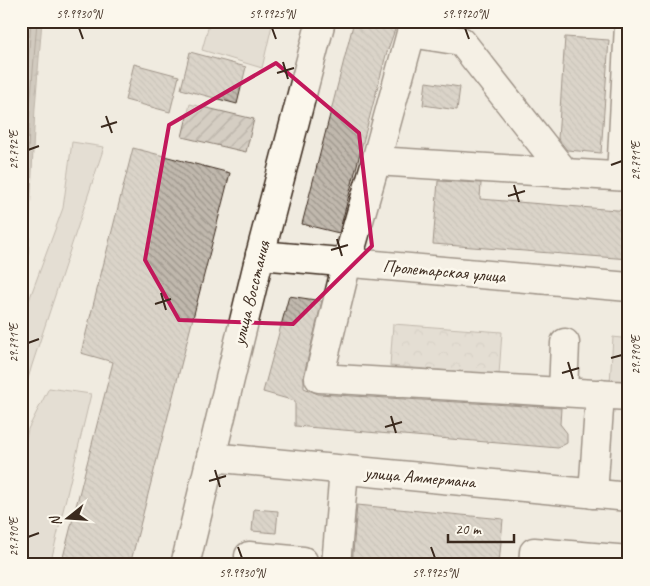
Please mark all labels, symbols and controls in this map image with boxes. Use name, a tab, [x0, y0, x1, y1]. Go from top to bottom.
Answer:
text: 59.9930°N	[56, 6, 103, 22]
text: 59.9925°N	[249, 6, 296, 22]
text: 59.9920°N	[442, 6, 489, 22]
text: 29.792°E	[6, 129, 22, 170]
text: 29.791°E	[628, 140, 644, 181]
street label: улица Восстания	[227, 237, 275, 348]
street label: Пролетарская улица	[382, 255, 508, 287]
text: 29.791°E	[6, 322, 22, 363]
text: 29.790°E	[628, 334, 644, 375]
street label: улица Аммермана	[363, 461, 478, 493]
north arrow	[42, 494, 92, 544]
scale bar	[448, 511, 514, 543]
text: N	[46, 513, 65, 528]
text: 29.790°E	[6, 516, 22, 557]
text: 20 m	[455, 520, 482, 539]
text: 59.9930°N	[219, 565, 266, 581]
text: 59.9925°N	[412, 565, 459, 581]

